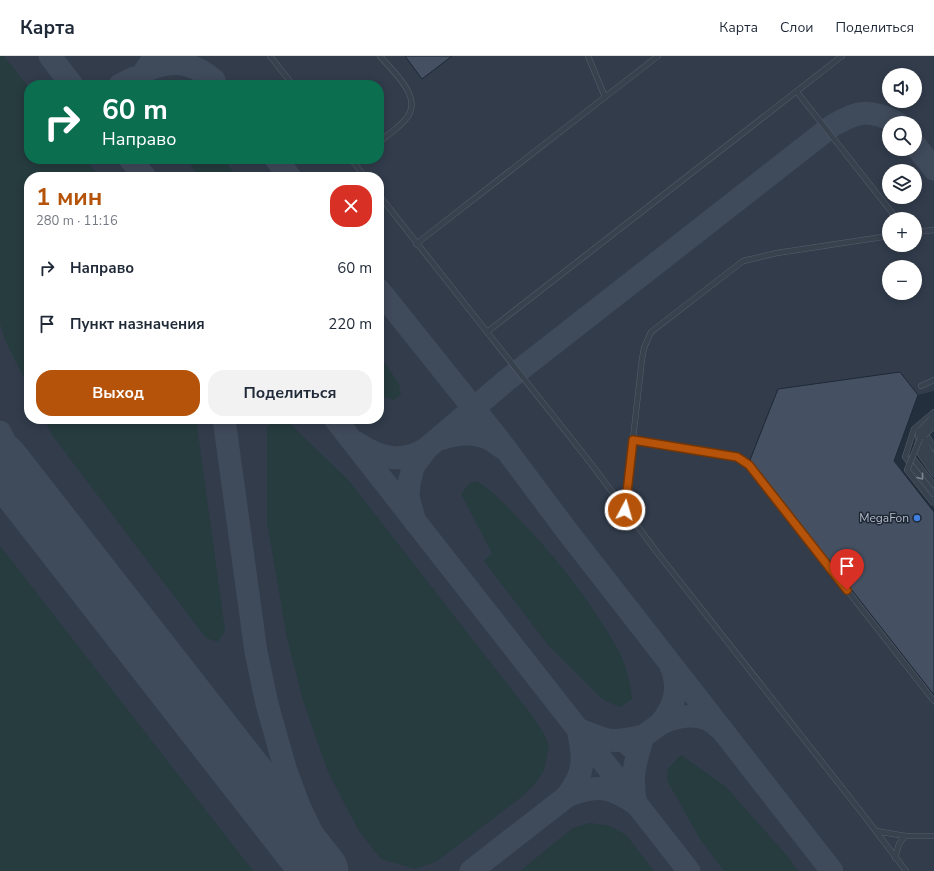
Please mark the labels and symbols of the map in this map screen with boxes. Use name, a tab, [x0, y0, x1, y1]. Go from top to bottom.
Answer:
one-way arrow	[916, 473, 923, 480]
position arrow	[604, 489, 646, 531]
place label: MegaFon	[859, 510, 909, 526]
marker: MegaFon	[912, 513, 922, 523]
pin	[830, 549, 864, 590]

